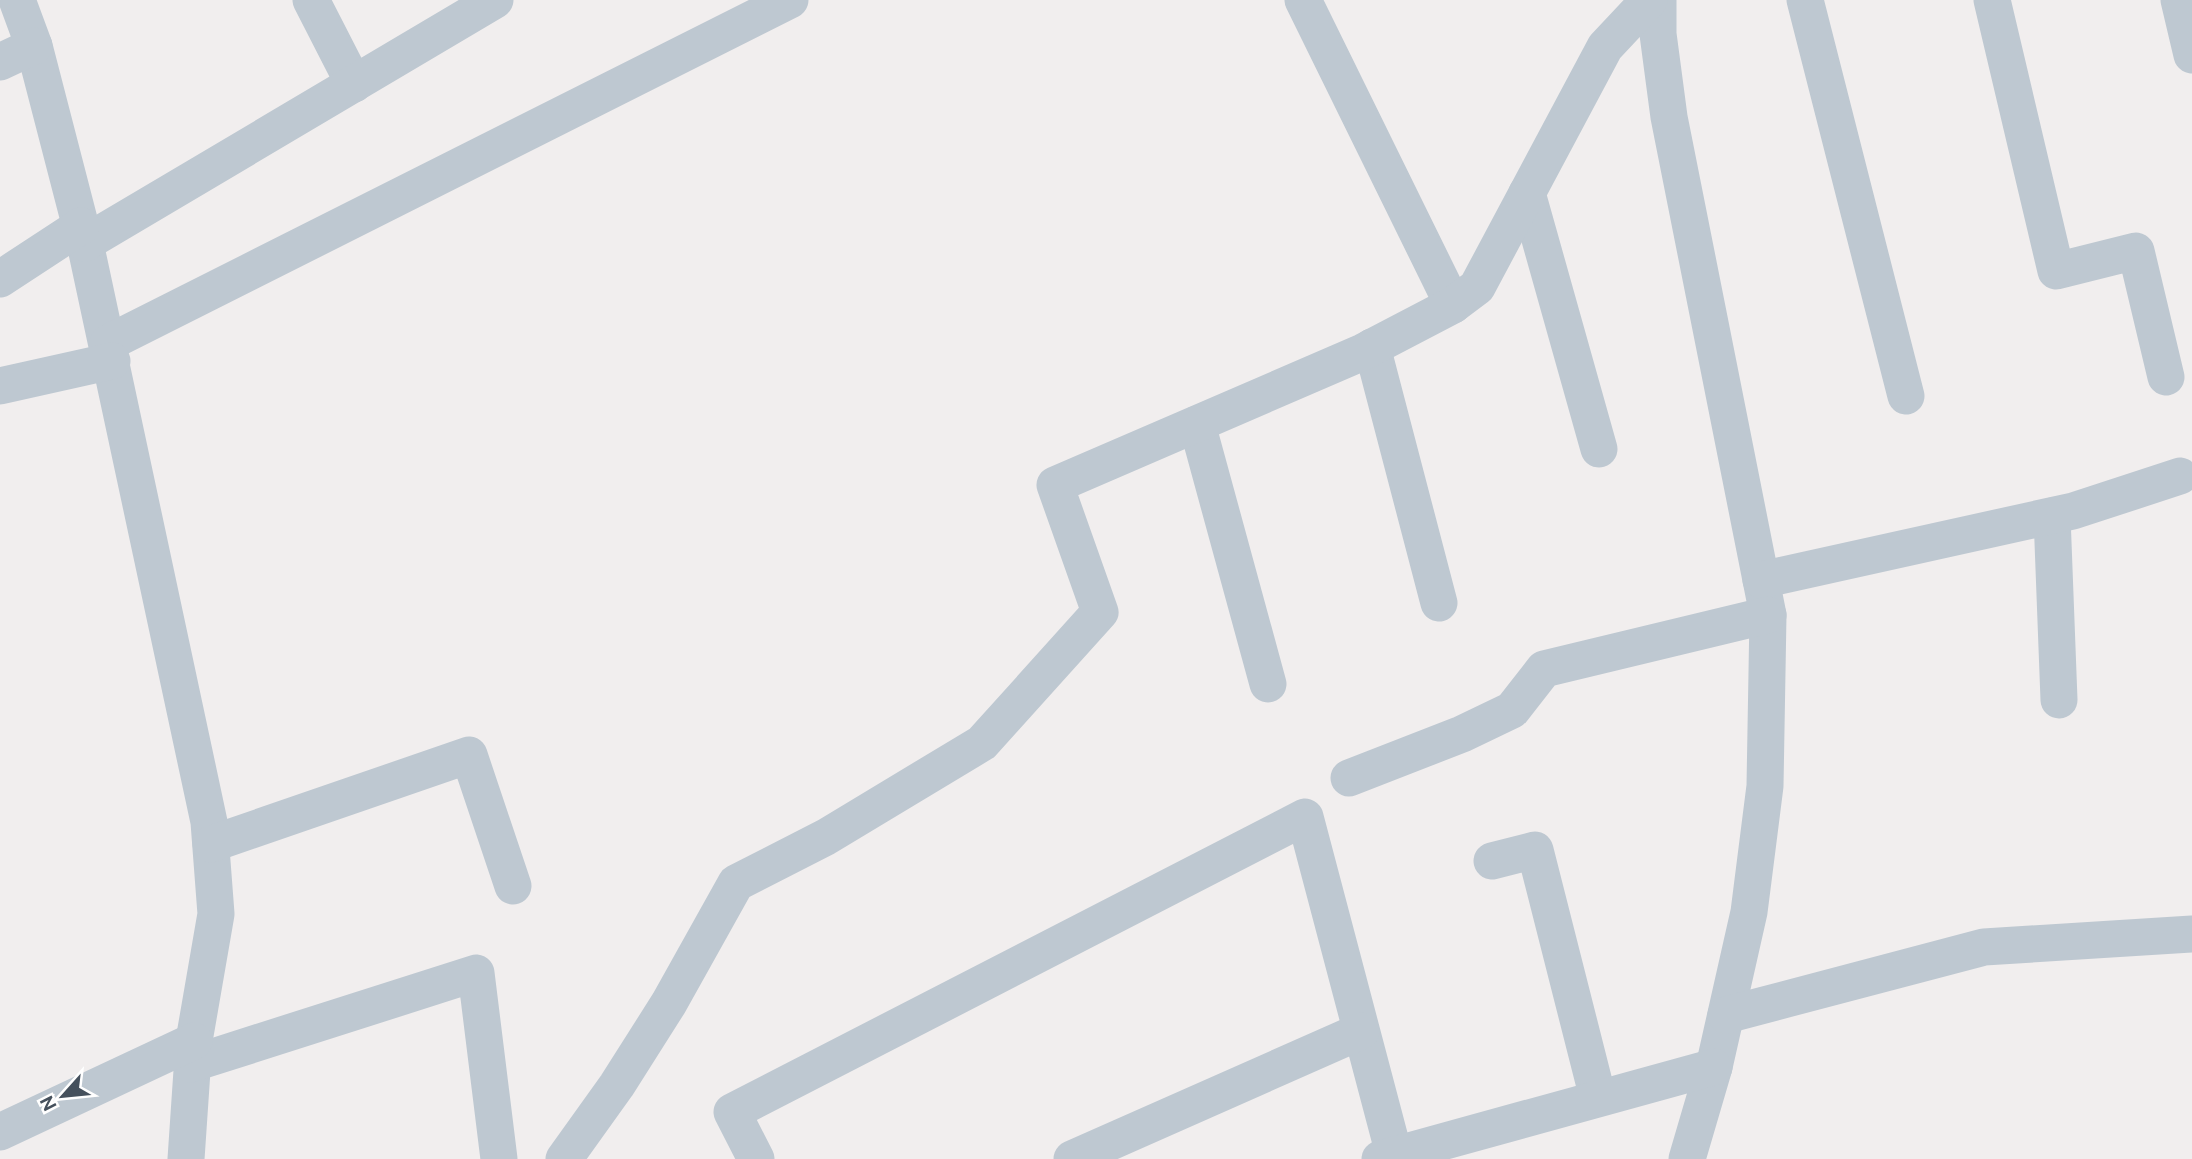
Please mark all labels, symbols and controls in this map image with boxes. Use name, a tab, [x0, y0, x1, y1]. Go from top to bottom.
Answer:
north arrow	[28, 1061, 98, 1131]
text: N	[35, 1092, 61, 1115]

